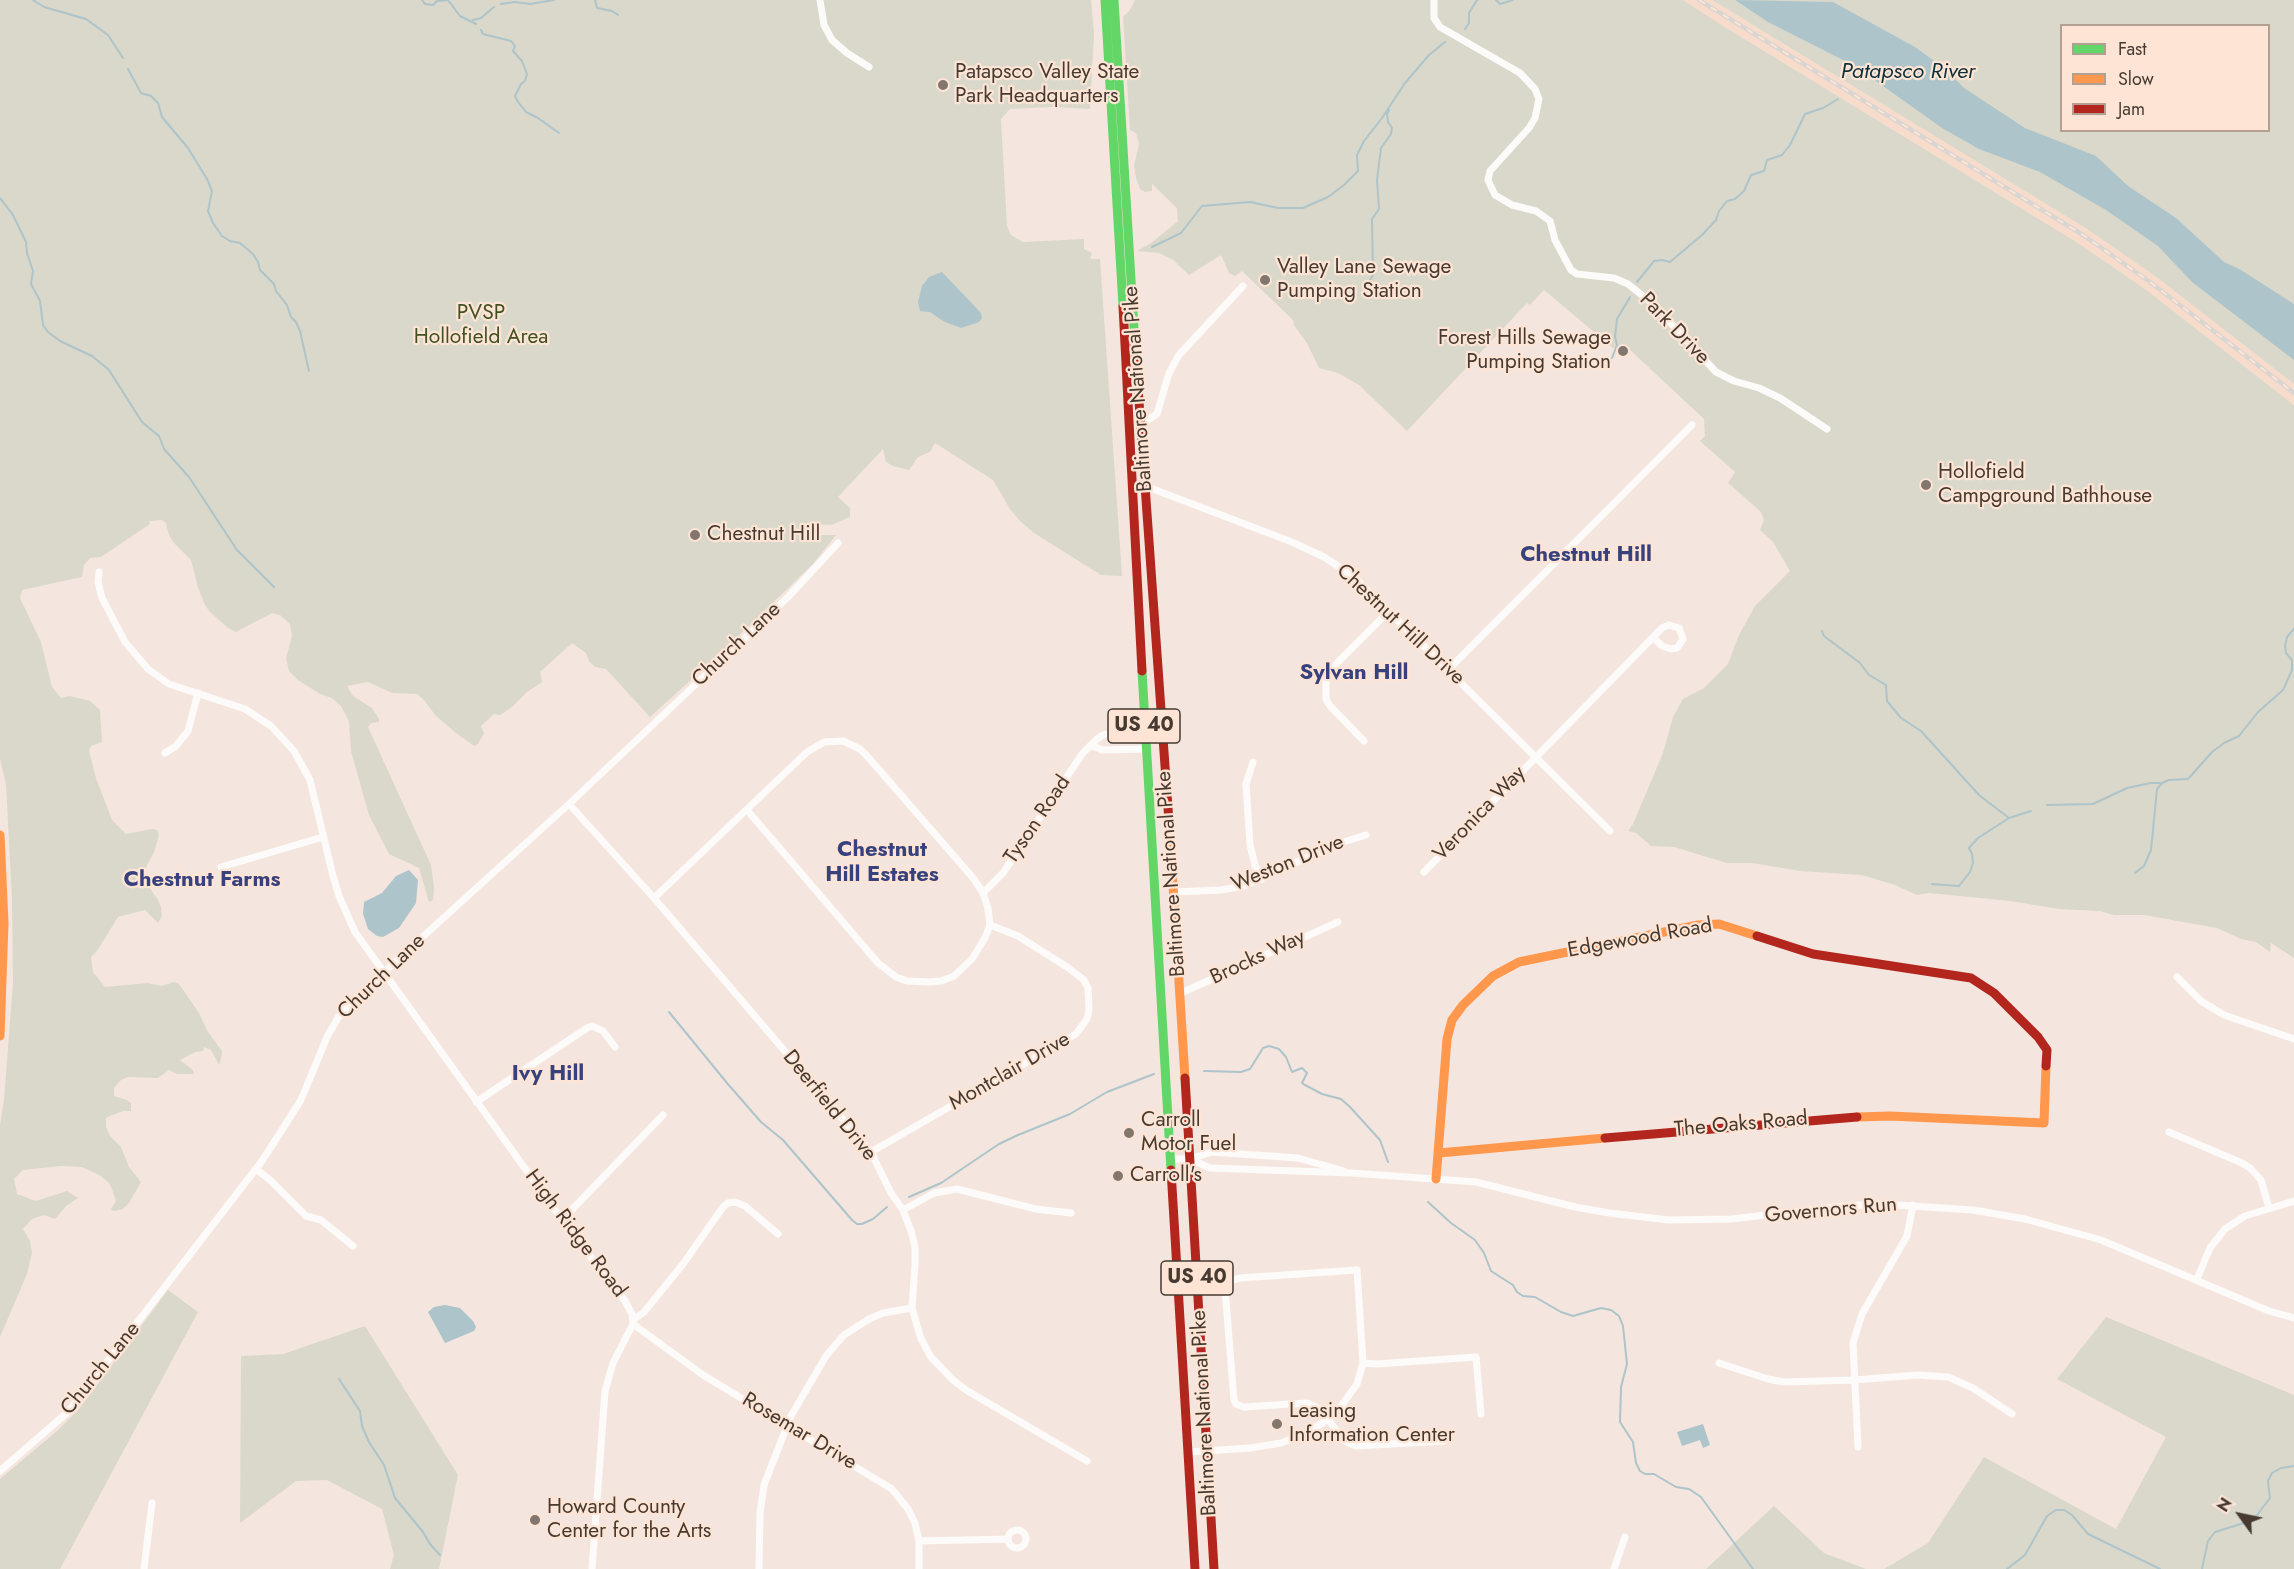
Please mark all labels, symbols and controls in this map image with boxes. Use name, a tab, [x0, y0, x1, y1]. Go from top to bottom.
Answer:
legend	[2060, 24, 2270, 132]
text: Fast	[2118, 36, 2147, 62]
place label: Patapsco Valley State Park Headquarters	[955, 60, 1139, 110]
water label: Patapsco River	[1841, 60, 1975, 86]
text: Slow	[2118, 66, 2154, 92]
marker: Patapsco Valley State Park Headquarters	[936, 78, 950, 92]
text: Jam	[2118, 96, 2145, 122]
place label: Valley Lane Sewage Pumping Station	[1277, 255, 1451, 305]
marker: Valley Lane Sewage Pumping Station	[1258, 273, 1272, 287]
street label: Baltimore National Pike	[1119, 285, 1159, 493]
street label: Park Drive	[1634, 288, 1714, 370]
park label: PVSP Hollofield Area	[414, 301, 548, 351]
place label: Forest Hills Sewage Pumping Station	[1438, 326, 1611, 376]
marker: Forest Hills Sewage Pumping Station	[1616, 344, 1630, 358]
place label: Hollofield Campground Bathhouse	[1938, 460, 2152, 510]
marker: Hollofield Campground Bathhouse	[1919, 478, 1933, 492]
place label: Chestnut Hill	[707, 522, 820, 548]
marker: Chestnut Hill	[688, 528, 702, 542]
district label: Chestnut Hill	[1520, 543, 1652, 569]
street label: Chestnut Hill Drive	[1331, 559, 1469, 691]
street label: Church Lane	[687, 598, 787, 692]
district label: Sylvan Hill	[1299, 661, 1409, 687]
road number: US 40	[1108, 709, 1180, 743]
street label: Veronica Way	[1428, 761, 1532, 867]
street label: Baltimore National Pike	[1152, 770, 1192, 978]
street label: Tyson Road	[999, 771, 1077, 869]
street label: Weston Drive	[1228, 830, 1348, 898]
district label: Chestnut Hill Estates	[825, 838, 939, 890]
district label: Chestnut Farms	[124, 868, 280, 894]
street label: Edgewood Road	[1566, 914, 1714, 964]
street label: Brocks Way	[1206, 925, 1310, 991]
street label: Church Lane	[333, 929, 431, 1025]
street label: Montclair Drive	[945, 1027, 1075, 1117]
street label: Deerfield Drive	[777, 1046, 881, 1166]
district label: Ivy Hill	[512, 1062, 584, 1088]
street label: The Oaks Road	[1673, 1107, 1809, 1143]
place label: Carroll Motor Fuel	[1141, 1108, 1236, 1158]
marker: Carroll Motor Fuel	[1122, 1126, 1136, 1140]
place label: Carroll's	[1130, 1163, 1202, 1189]
street label: High Ridge Road	[519, 1165, 631, 1303]
marker: Carroll's	[1111, 1169, 1125, 1183]
street label: Governors Run	[1764, 1193, 1898, 1229]
road number: US 40	[1161, 1261, 1233, 1295]
street label: Baltimore National Pike	[1187, 1309, 1223, 1517]
street label: Church Lane	[56, 1318, 146, 1420]
street label: Rosemar Drive	[737, 1388, 861, 1476]
place label: Leasing Information Center	[1289, 1399, 1455, 1449]
marker: Leasing Information Center	[1270, 1417, 1284, 1431]
north arrow	[2210, 1485, 2270, 1545]
text: N	[2211, 1493, 2238, 1517]
place label: Howard County Center for the Arts	[547, 1495, 711, 1545]
marker: Howard County Center for the Arts	[528, 1513, 542, 1527]

